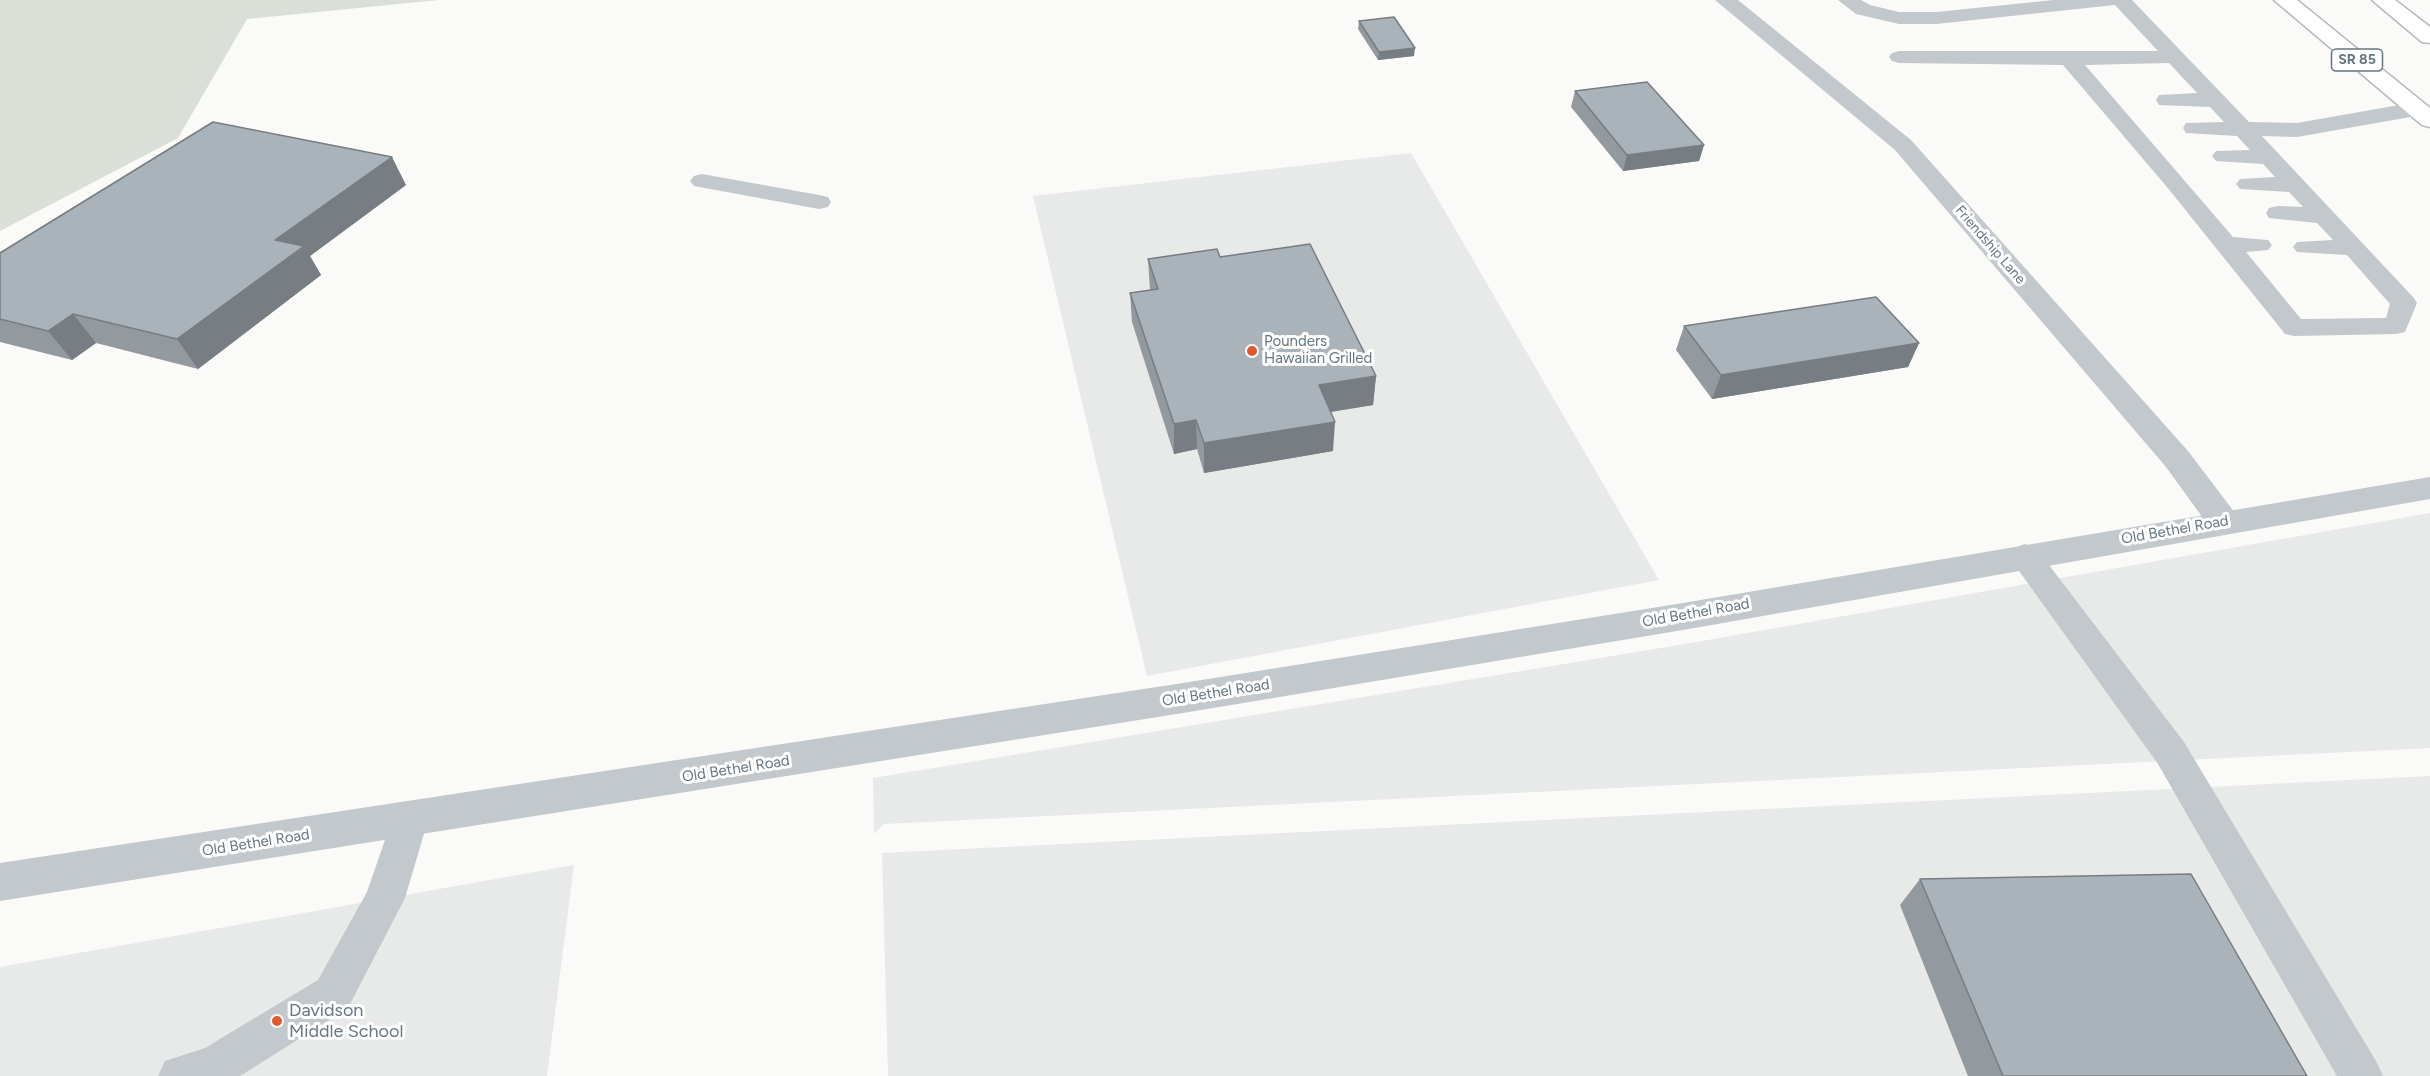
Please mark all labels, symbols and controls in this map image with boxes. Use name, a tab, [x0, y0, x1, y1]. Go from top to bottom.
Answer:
road number: SR 85	[2332, 49, 2382, 71]
street label: Friendship Lane	[1951, 202, 2029, 288]
place label: Pounders Hawaiian Grilled	[1264, 333, 1372, 368]
marker: Pounders Hawaiian Grilled	[1245, 344, 1259, 358]
street label: Old Bethel Road	[2120, 512, 2230, 548]
street label: Old Bethel Road	[1641, 595, 1751, 631]
street label: Old Bethel Road	[1161, 676, 1271, 710]
street label: Old Bethel Road	[681, 752, 791, 786]
street label: Old Bethel Road	[201, 826, 311, 860]
place label: Davidson Middle School	[289, 1000, 403, 1042]
marker: Davidson Middle School	[270, 1014, 284, 1028]

